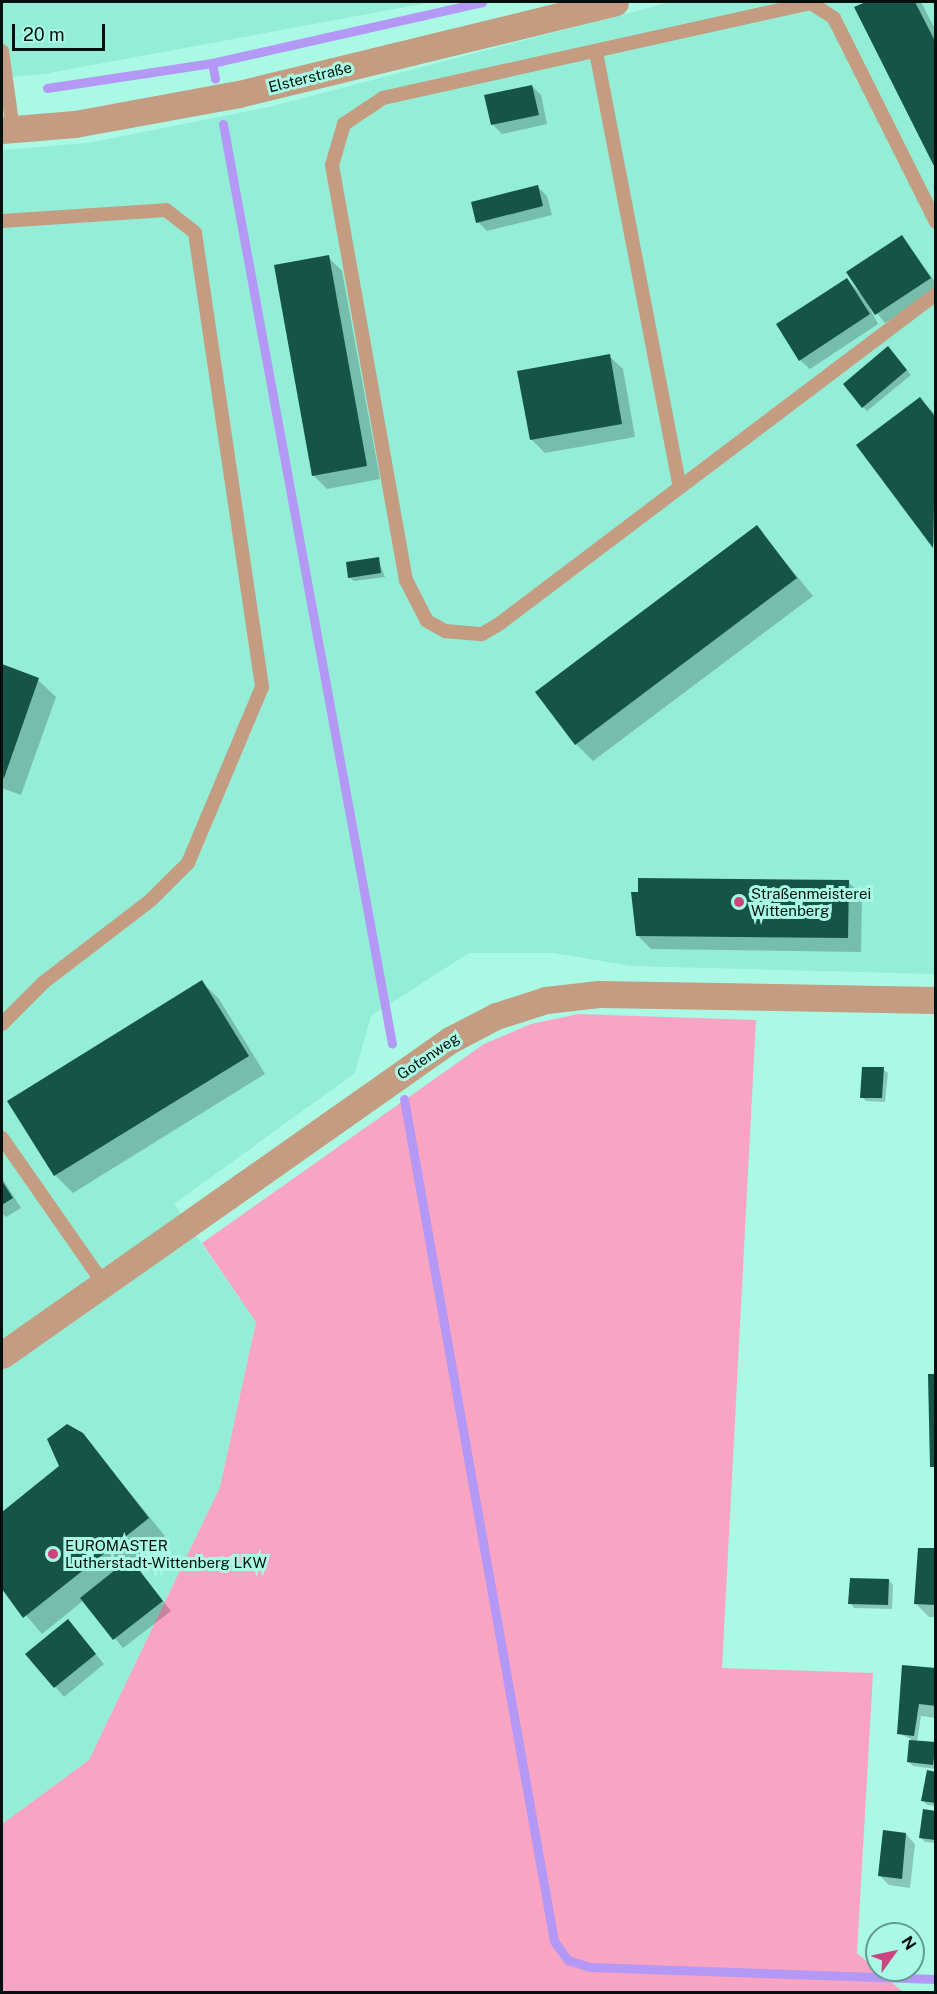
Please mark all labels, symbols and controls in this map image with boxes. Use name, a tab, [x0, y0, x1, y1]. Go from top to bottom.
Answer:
scale bar	[15, 12, 108, 50]
text: 20 m	[23, 24, 65, 45]
street label: Elsterstraße	[266, 58, 354, 96]
place label: Straßenmeisterei Wittenberg	[751, 884, 871, 919]
marker: Straßenmeisterei Wittenberg	[732, 895, 746, 909]
street label: Gotenweg	[394, 1029, 462, 1083]
place label: EUROMASTER Lutherstadt-Wittenberg LKW	[65, 1536, 267, 1571]
marker: EUROMASTER Lutherstadt-Wittenberg LKW	[46, 1547, 60, 1561]
north arrow	[865, 1922, 925, 1982]
text: N	[897, 1933, 920, 1953]

